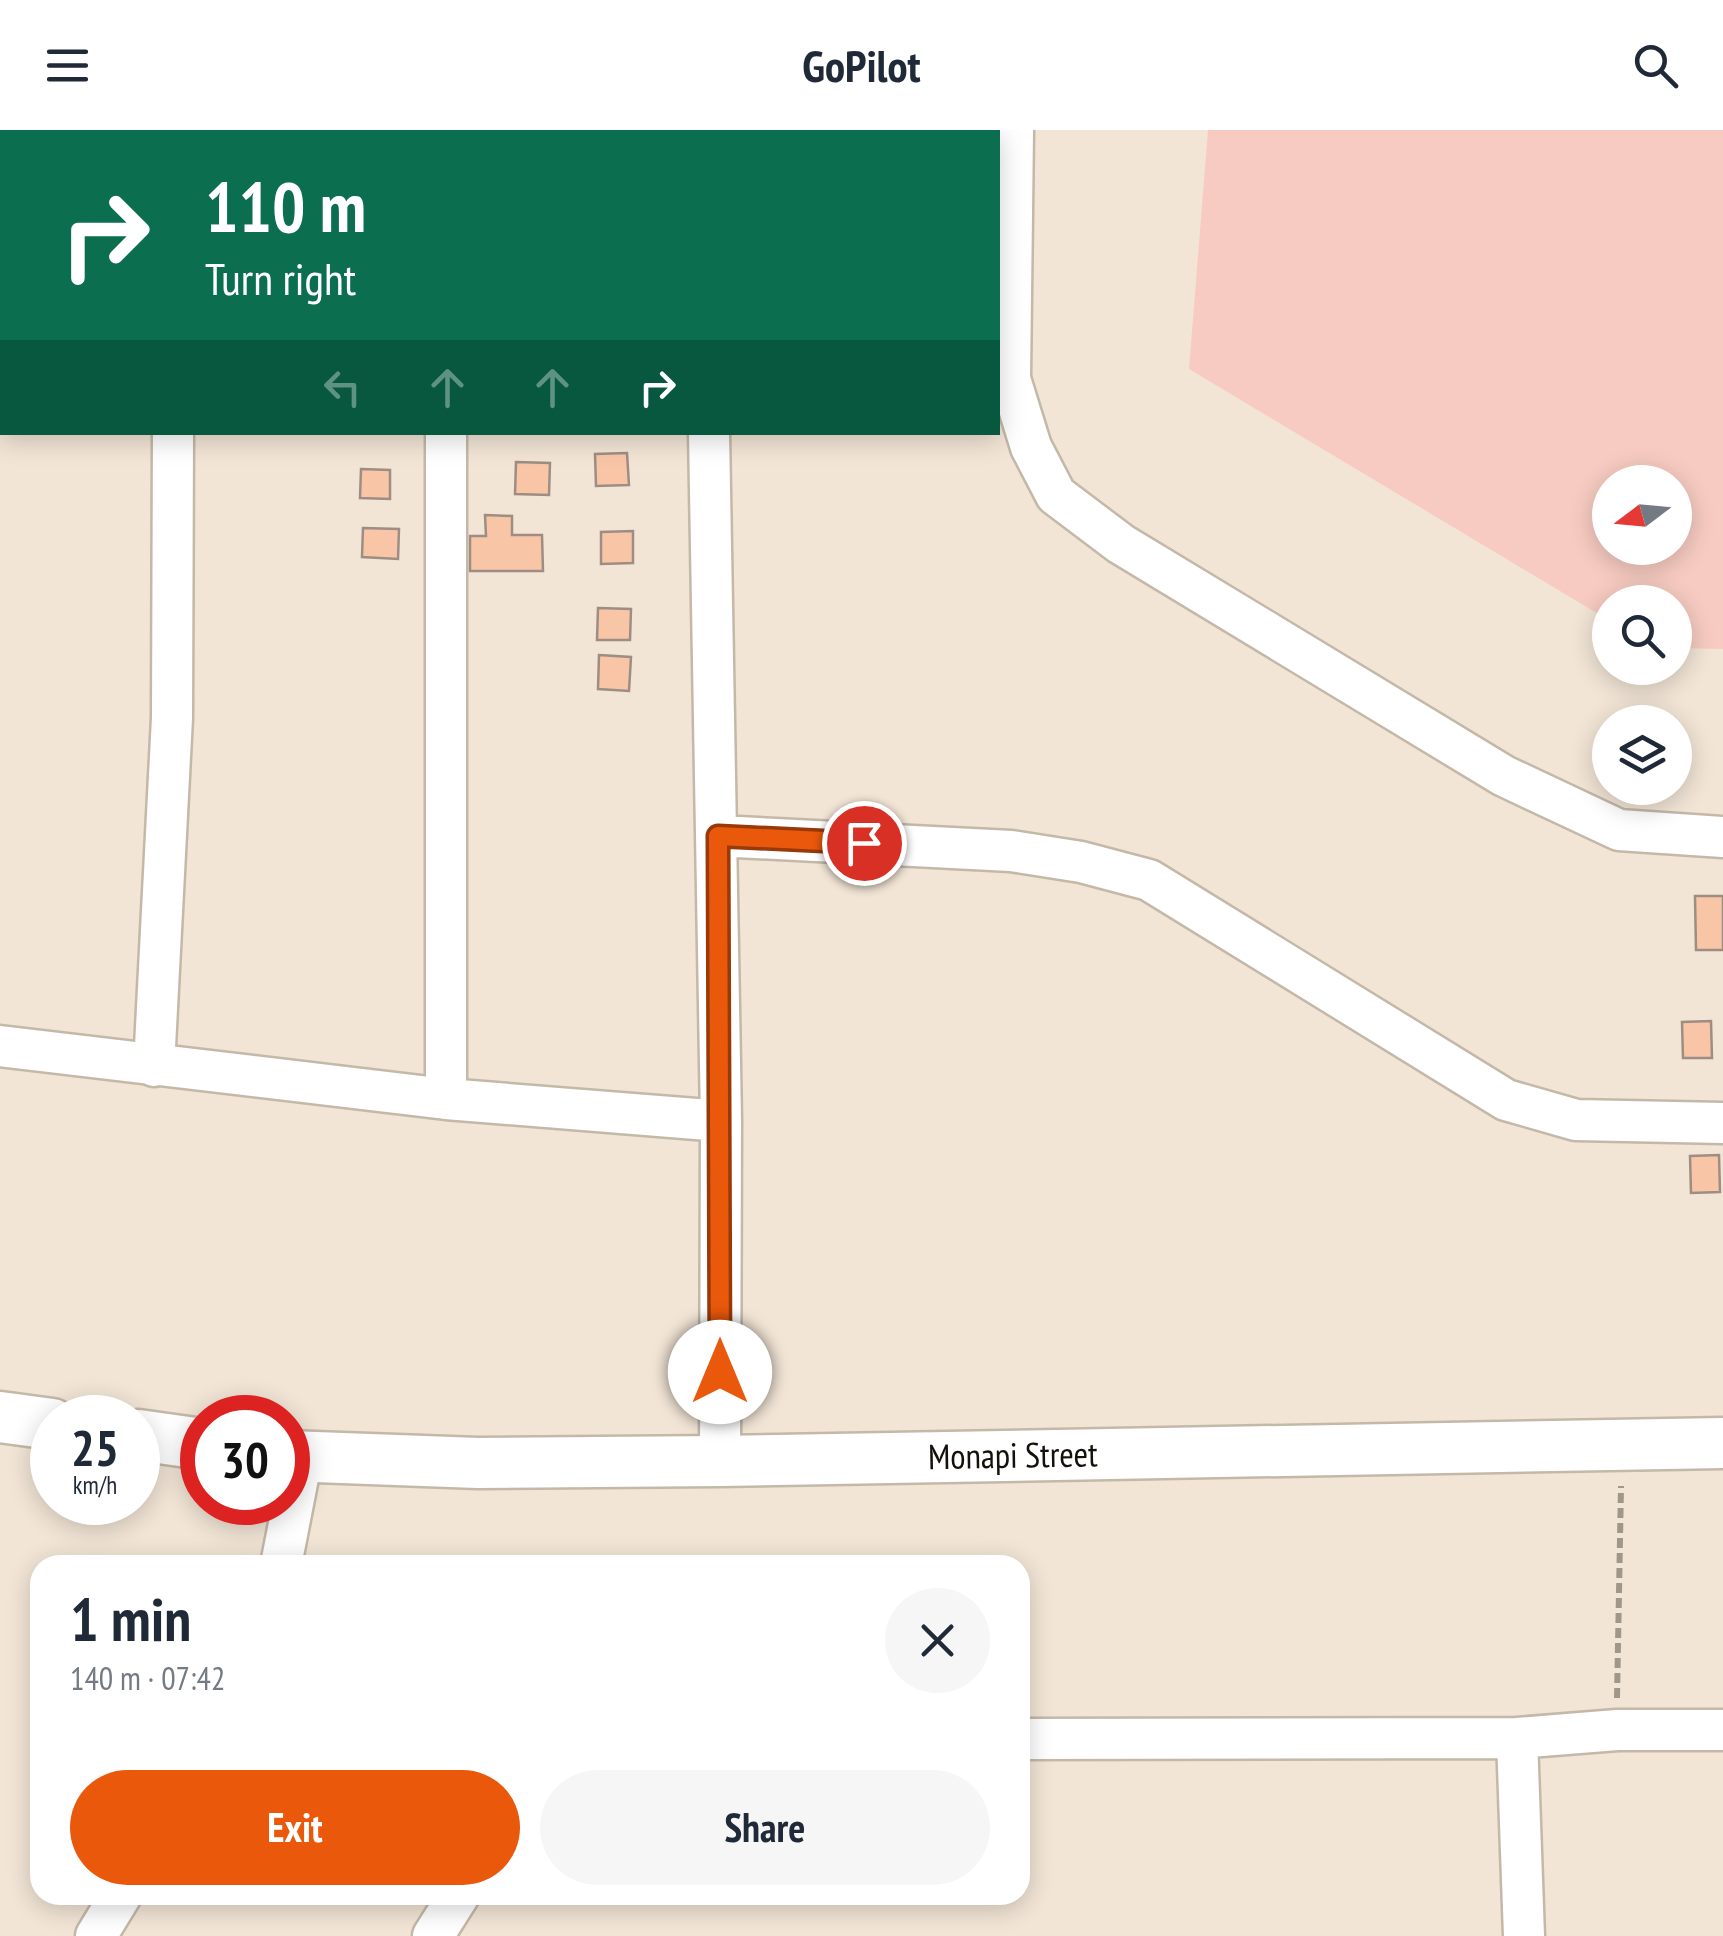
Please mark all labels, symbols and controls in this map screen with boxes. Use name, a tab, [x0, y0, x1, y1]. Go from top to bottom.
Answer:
text: GoPilot	[802, 36, 921, 94]
icon: menu	[40, 38, 95, 93]
icon: search	[1628, 38, 1683, 93]
text: 110 m	[205, 161, 366, 251]
icon: right	[40, 170, 170, 300]
text: Turn right	[205, 249, 356, 307]
icon: left	[315, 360, 370, 415]
icon: ahead	[420, 360, 475, 415]
icon: ahead	[525, 360, 580, 415]
icon: right	[630, 360, 685, 415]
north arrow	[1592, 465, 1692, 565]
map controls	[1592, 465, 1692, 805]
button: search	[1592, 585, 1692, 685]
button: layers	[1592, 705, 1692, 805]
pin	[822, 801, 907, 886]
icon: arrive	[837, 816, 892, 871]
position arrow	[668, 1320, 772, 1424]
speed limit sign: 30	[180, 1395, 310, 1525]
text: 25	[71, 1415, 119, 1480]
street label: Monapi Street	[928, 1430, 1098, 1479]
text: km/h	[73, 1469, 117, 1501]
text: 1 min	[70, 1580, 191, 1658]
button: close	[885, 1588, 990, 1693]
text: 140 m · 07:42	[70, 1657, 225, 1699]
button: Exit	[70, 1770, 520, 1885]
button: Share	[540, 1770, 990, 1885]

